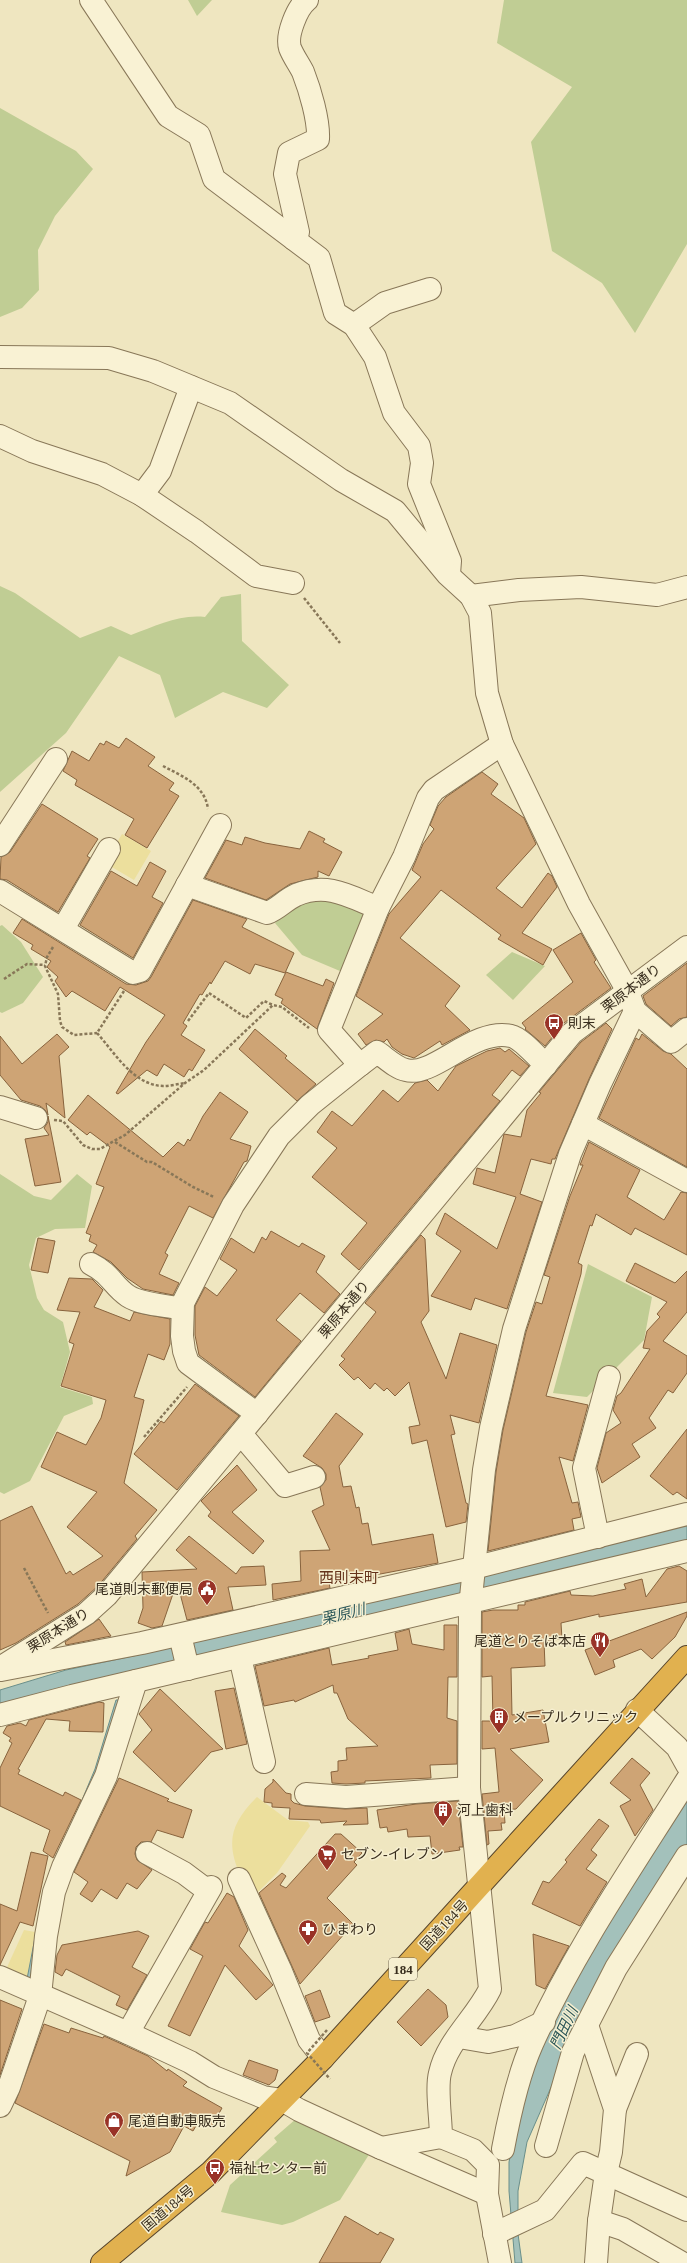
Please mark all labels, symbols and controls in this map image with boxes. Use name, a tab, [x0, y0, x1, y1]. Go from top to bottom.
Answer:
street label: 栗原本通り	[599, 961, 664, 1015]
bus stop icon: 則末	[543, 1012, 565, 1040]
place label: 則末	[568, 1016, 596, 1031]
street label: 栗原本通り	[316, 1278, 373, 1341]
district label: 西則末町	[319, 1570, 379, 1586]
public building icon: 尾道則末郵便局	[196, 1578, 218, 1606]
place label: 尾道則末郵便局	[95, 1582, 193, 1597]
water label: 栗原川	[319, 1600, 369, 1627]
street label: 栗原本通り	[25, 1606, 92, 1655]
restaurant icon: 尾道とりそば本店	[589, 1630, 611, 1658]
place label: 尾道とりそば本店	[474, 1634, 586, 1649]
building icon: メープルクリニック	[488, 1706, 510, 1734]
place label: メープルクリニック	[513, 1710, 638, 1725]
building icon: 河上歯科	[432, 1799, 454, 1827]
place label: 河上歯科	[457, 1803, 513, 1818]
supermarket icon: セブン-イレブン	[316, 1843, 338, 1871]
place label: セブン-イレブン	[341, 1846, 444, 1862]
street label: 国道184号	[417, 1897, 471, 1953]
pharmacy icon: ひまわり	[297, 1918, 319, 1946]
place label: ひまわり	[322, 1922, 378, 1937]
road number: 184	[389, 1958, 417, 1980]
water label: 門田川	[547, 2002, 582, 2052]
shop icon: 尾道自動車販売	[103, 2110, 125, 2138]
place label: 尾道自動車販売	[128, 2114, 226, 2129]
bus stop icon: 福祉センター前	[204, 2157, 226, 2185]
place label: 福祉センター前	[229, 2160, 327, 2176]
street label: 国道184号	[139, 2182, 197, 2234]

